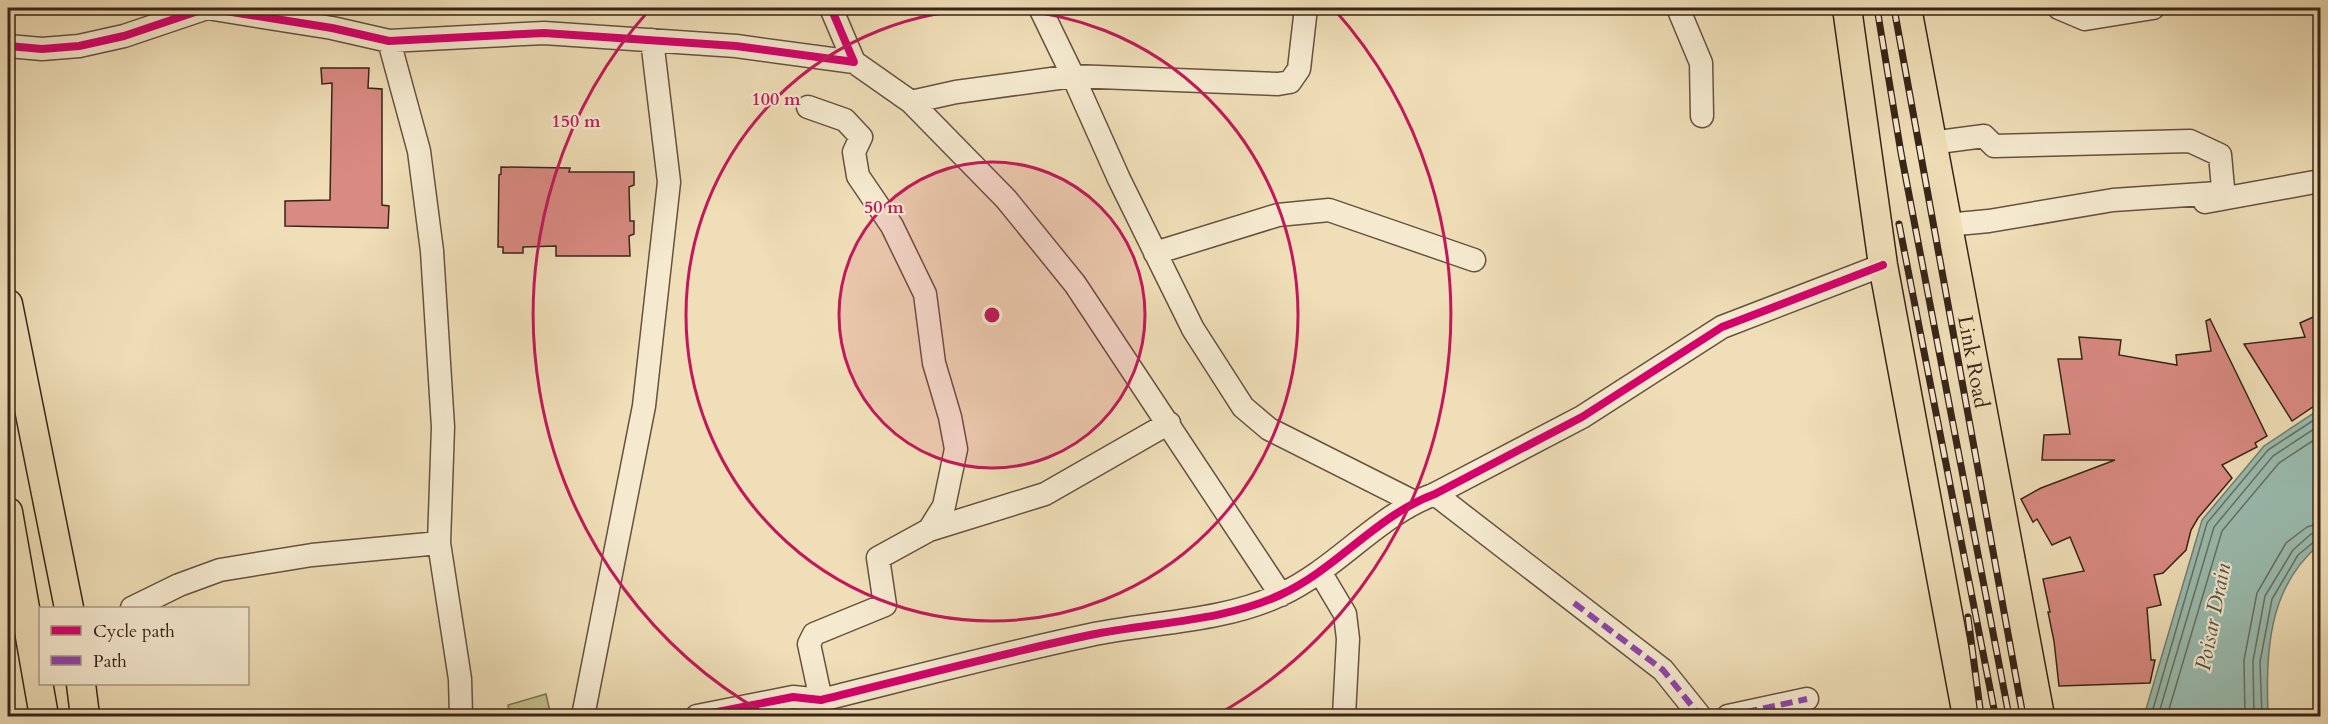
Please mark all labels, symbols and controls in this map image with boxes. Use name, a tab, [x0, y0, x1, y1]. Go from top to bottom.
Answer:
text: 100 m	[751, 87, 801, 112]
text: 150 m	[551, 109, 601, 134]
text: 50 m	[864, 195, 904, 220]
centre of rings	[982, 305, 1002, 325]
street label: Link Road	[1951, 313, 1996, 411]
water label: Poisar Drain	[2188, 561, 2238, 673]
legend	[39, 607, 249, 685]
text: Cycle path	[93, 619, 175, 644]
text: Path	[93, 649, 127, 674]

